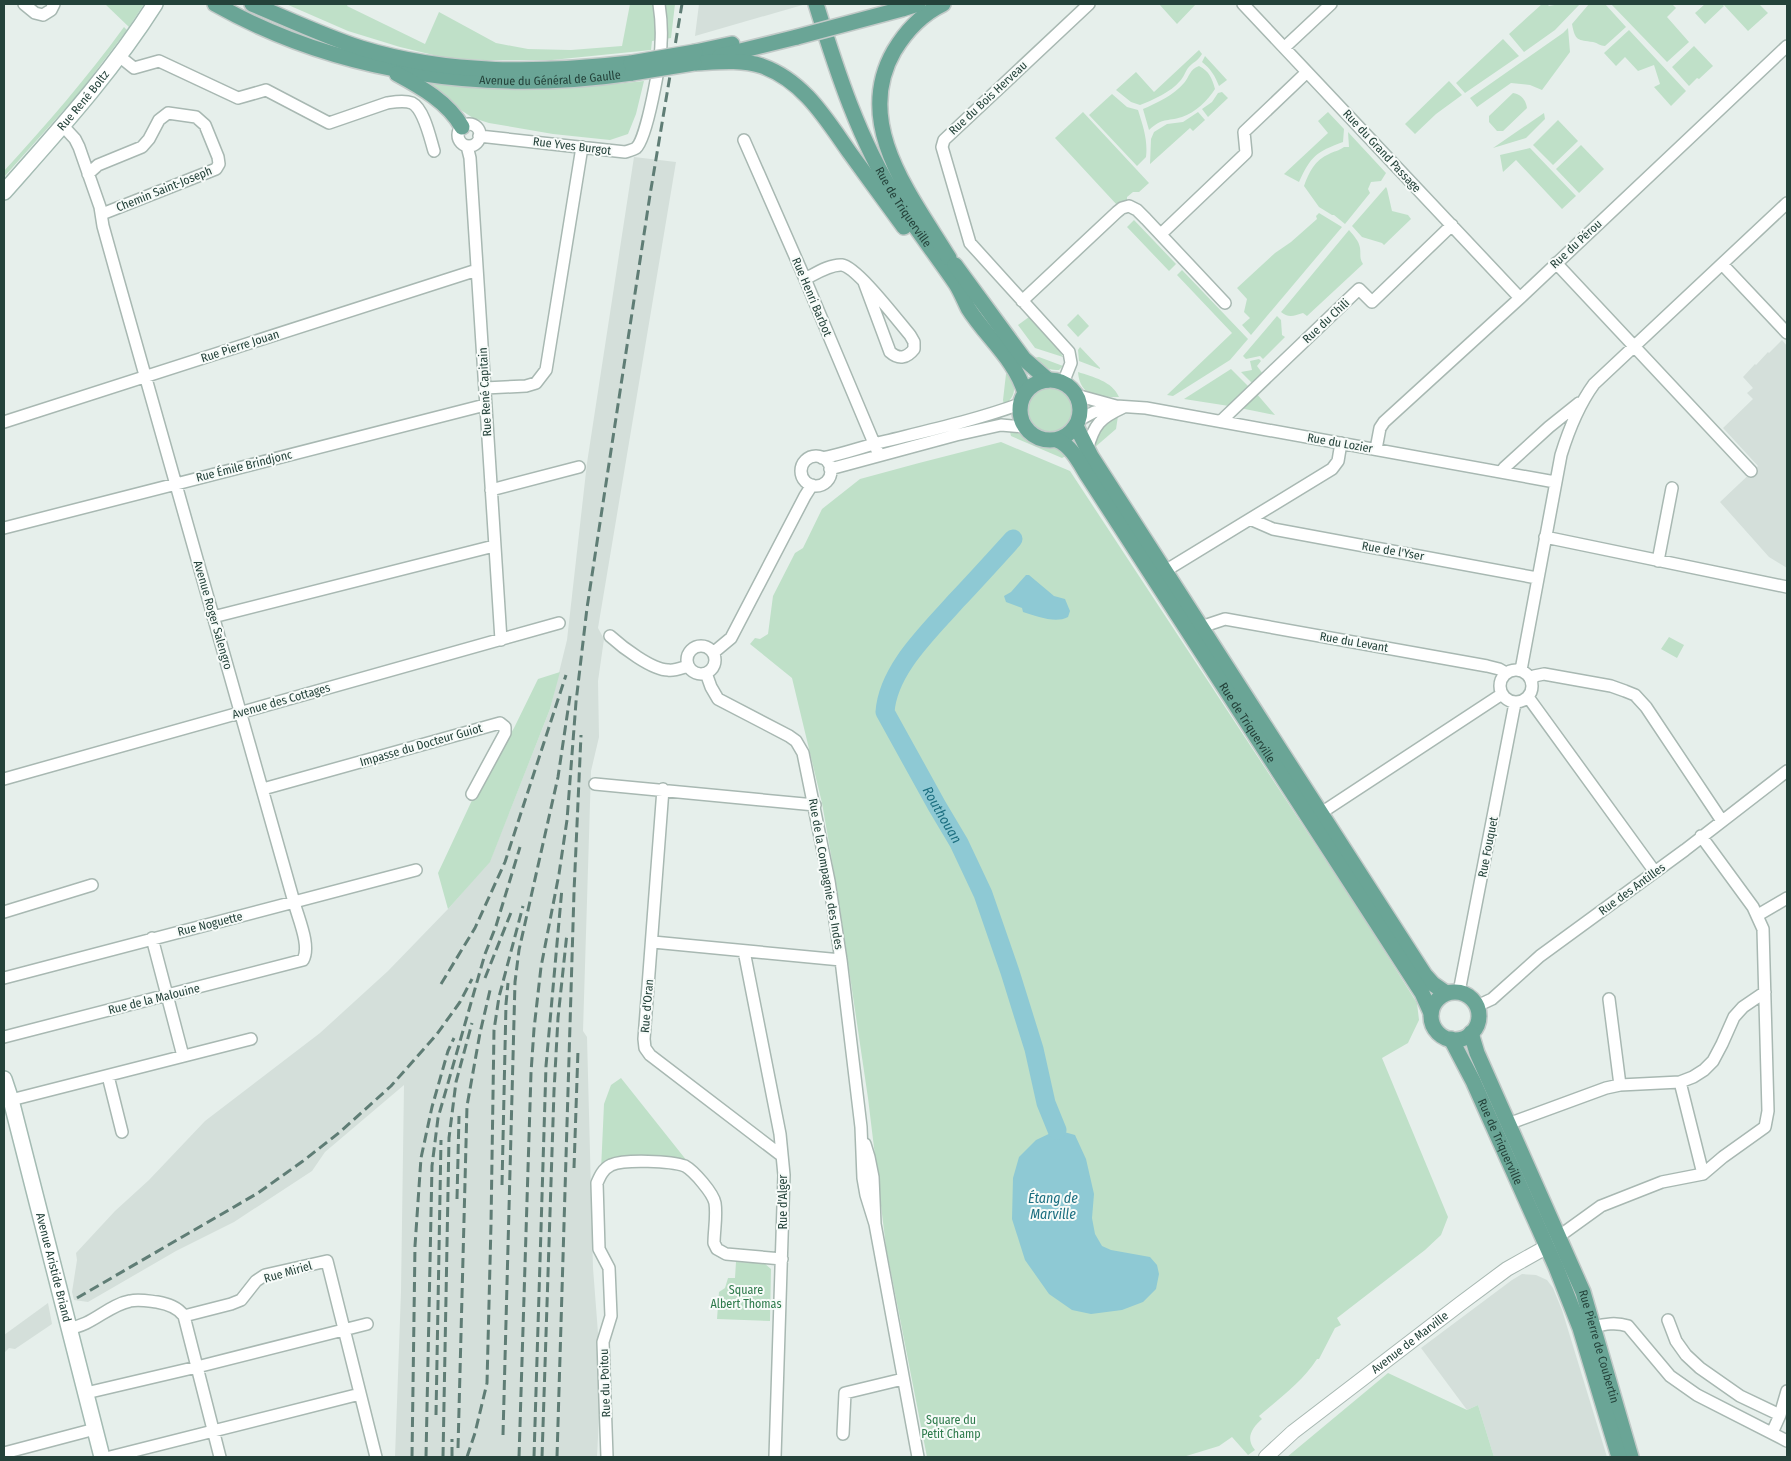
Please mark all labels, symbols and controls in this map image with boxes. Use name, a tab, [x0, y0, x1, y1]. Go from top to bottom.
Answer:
street label: Rue du Bois Herveau	[946, 58, 1030, 138]
street label: Rue René Boltz	[54, 68, 112, 133]
street label: Avenue du Général de Gaulle	[479, 68, 622, 88]
street label: Rue du Grand Passage	[1340, 107, 1424, 195]
street label: Rue Yves Burgot	[532, 134, 612, 158]
street label: Chemin Saint-Joseph	[114, 163, 214, 215]
street label: Rue de Triquerville	[872, 165, 935, 250]
street label: Rue du Pérou	[1547, 217, 1605, 271]
street label: Rue Henri Barbot	[789, 255, 835, 339]
street label: Rue du Chili	[1300, 296, 1352, 346]
street label: Rue Pierre Jouan	[199, 327, 281, 365]
street label: Rue René Capitain	[476, 347, 494, 437]
street label: Rue du Lozier	[1306, 430, 1375, 456]
street label: Rue Émile Brindjonc	[194, 446, 293, 485]
street label: Rue de l'Yser	[1361, 539, 1426, 563]
street label: Avenue Roger Salengro	[191, 559, 235, 671]
street label: Rue du Levant	[1319, 629, 1389, 655]
street label: Avenue des Cottages	[230, 680, 332, 722]
street label: Rue de Triquerville	[1216, 680, 1278, 766]
street label: Impasse du Docteur Guiot	[358, 721, 484, 769]
water label: Routhouan	[919, 783, 966, 846]
street label: Rue de la Compagnie des Indes	[806, 797, 846, 951]
street label: Rue Fouquet	[1475, 815, 1501, 879]
street label: Rue des Antilles	[1596, 860, 1668, 918]
street label: Rue Noguette	[176, 909, 244, 939]
street label: Rue d'Oran	[638, 979, 656, 1033]
street label: Rue de la Malouine	[107, 981, 201, 1017]
street label: Rue de Triquerville	[1475, 1097, 1525, 1187]
street label: Rue d'Alger	[776, 1174, 790, 1230]
water label: Étang de Marville	[1028, 1189, 1078, 1223]
street label: Avenue Aristide Briand	[33, 1211, 74, 1324]
street label: Rue Miriel	[262, 1258, 314, 1286]
park label: Square Albert Thomas	[710, 1283, 782, 1311]
street label: Rue Pierre de Coubertin	[1576, 1288, 1622, 1405]
street label: Avenue de Marville	[1369, 1308, 1451, 1376]
street label: Rue du Poitou	[597, 1348, 613, 1418]
park label: Square du Petit Champ	[921, 1413, 981, 1441]

